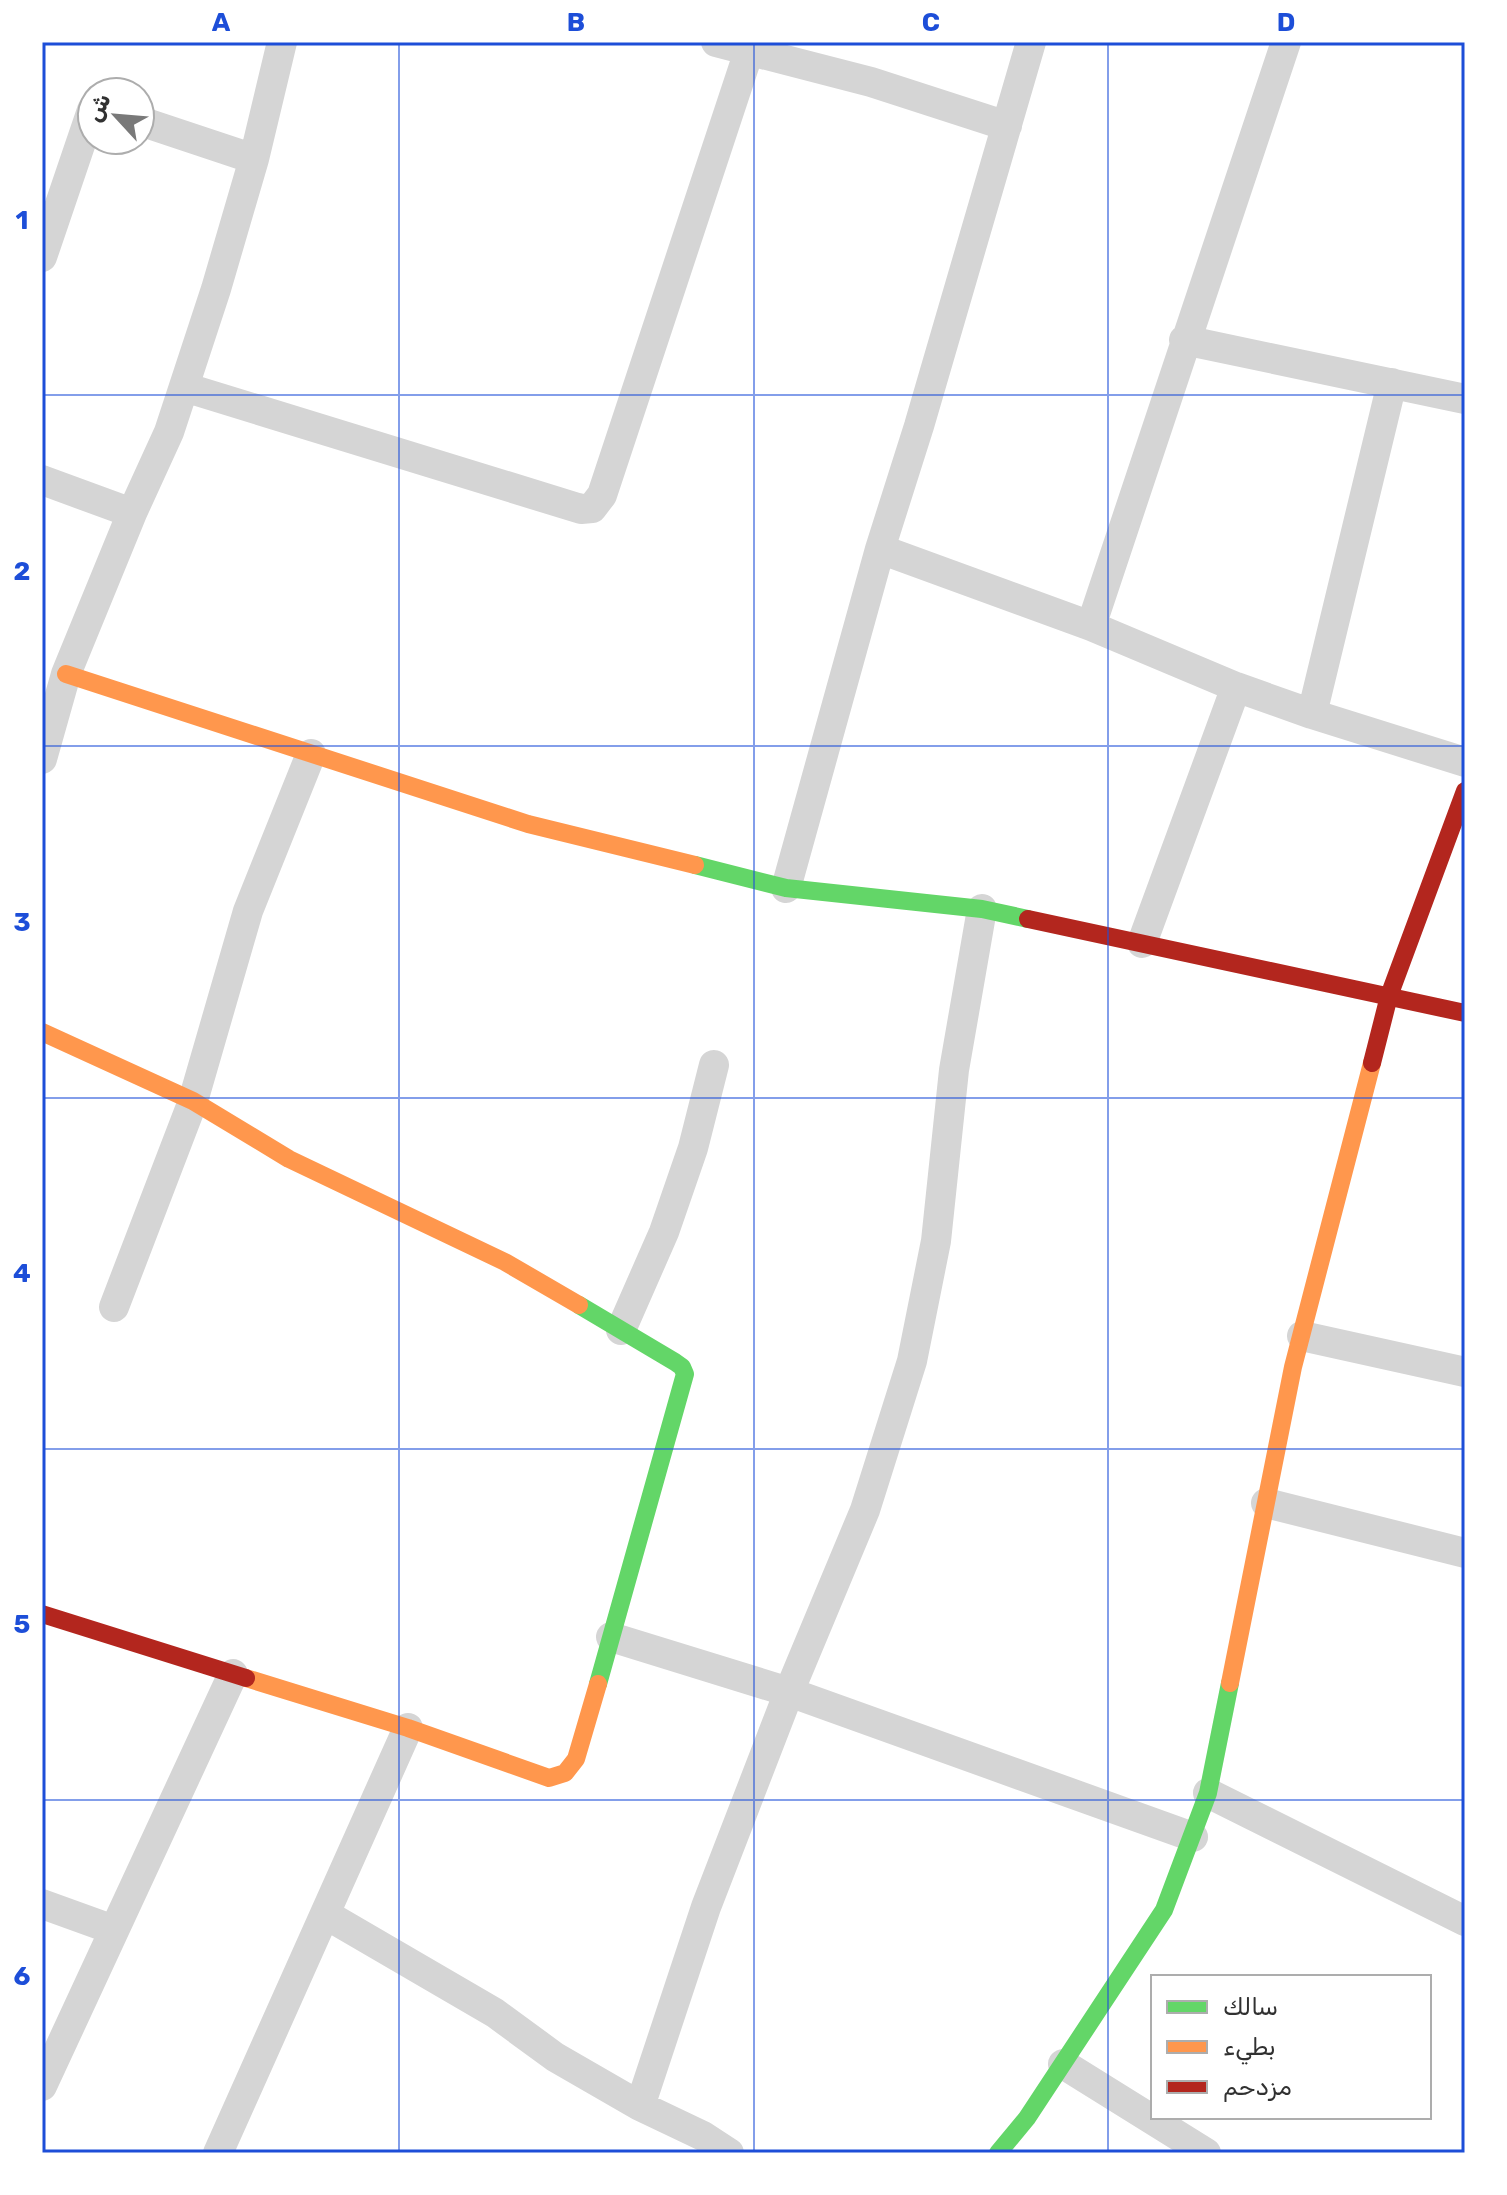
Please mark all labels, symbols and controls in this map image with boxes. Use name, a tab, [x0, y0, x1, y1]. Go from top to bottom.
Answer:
text: A	[212, 7, 231, 38]
text: B	[567, 7, 585, 38]
text: C	[922, 7, 940, 38]
text: D	[1277, 7, 1295, 38]
north arrow	[76, 76, 156, 156]
text: ش	[80, 89, 117, 126]
text: 1	[16, 205, 28, 236]
text: 2	[14, 556, 30, 587]
text: 3	[13, 907, 31, 938]
text: 4	[13, 1258, 31, 1289]
text: 5	[14, 1609, 30, 1640]
text: 6	[14, 1961, 31, 1992]
legend	[1151, 1975, 1431, 2119]
text: سالك	[1223, 1993, 1278, 2021]
text: بطيء	[1223, 2033, 1276, 2065]
text: مزدحم	[1223, 2073, 1292, 2102]

